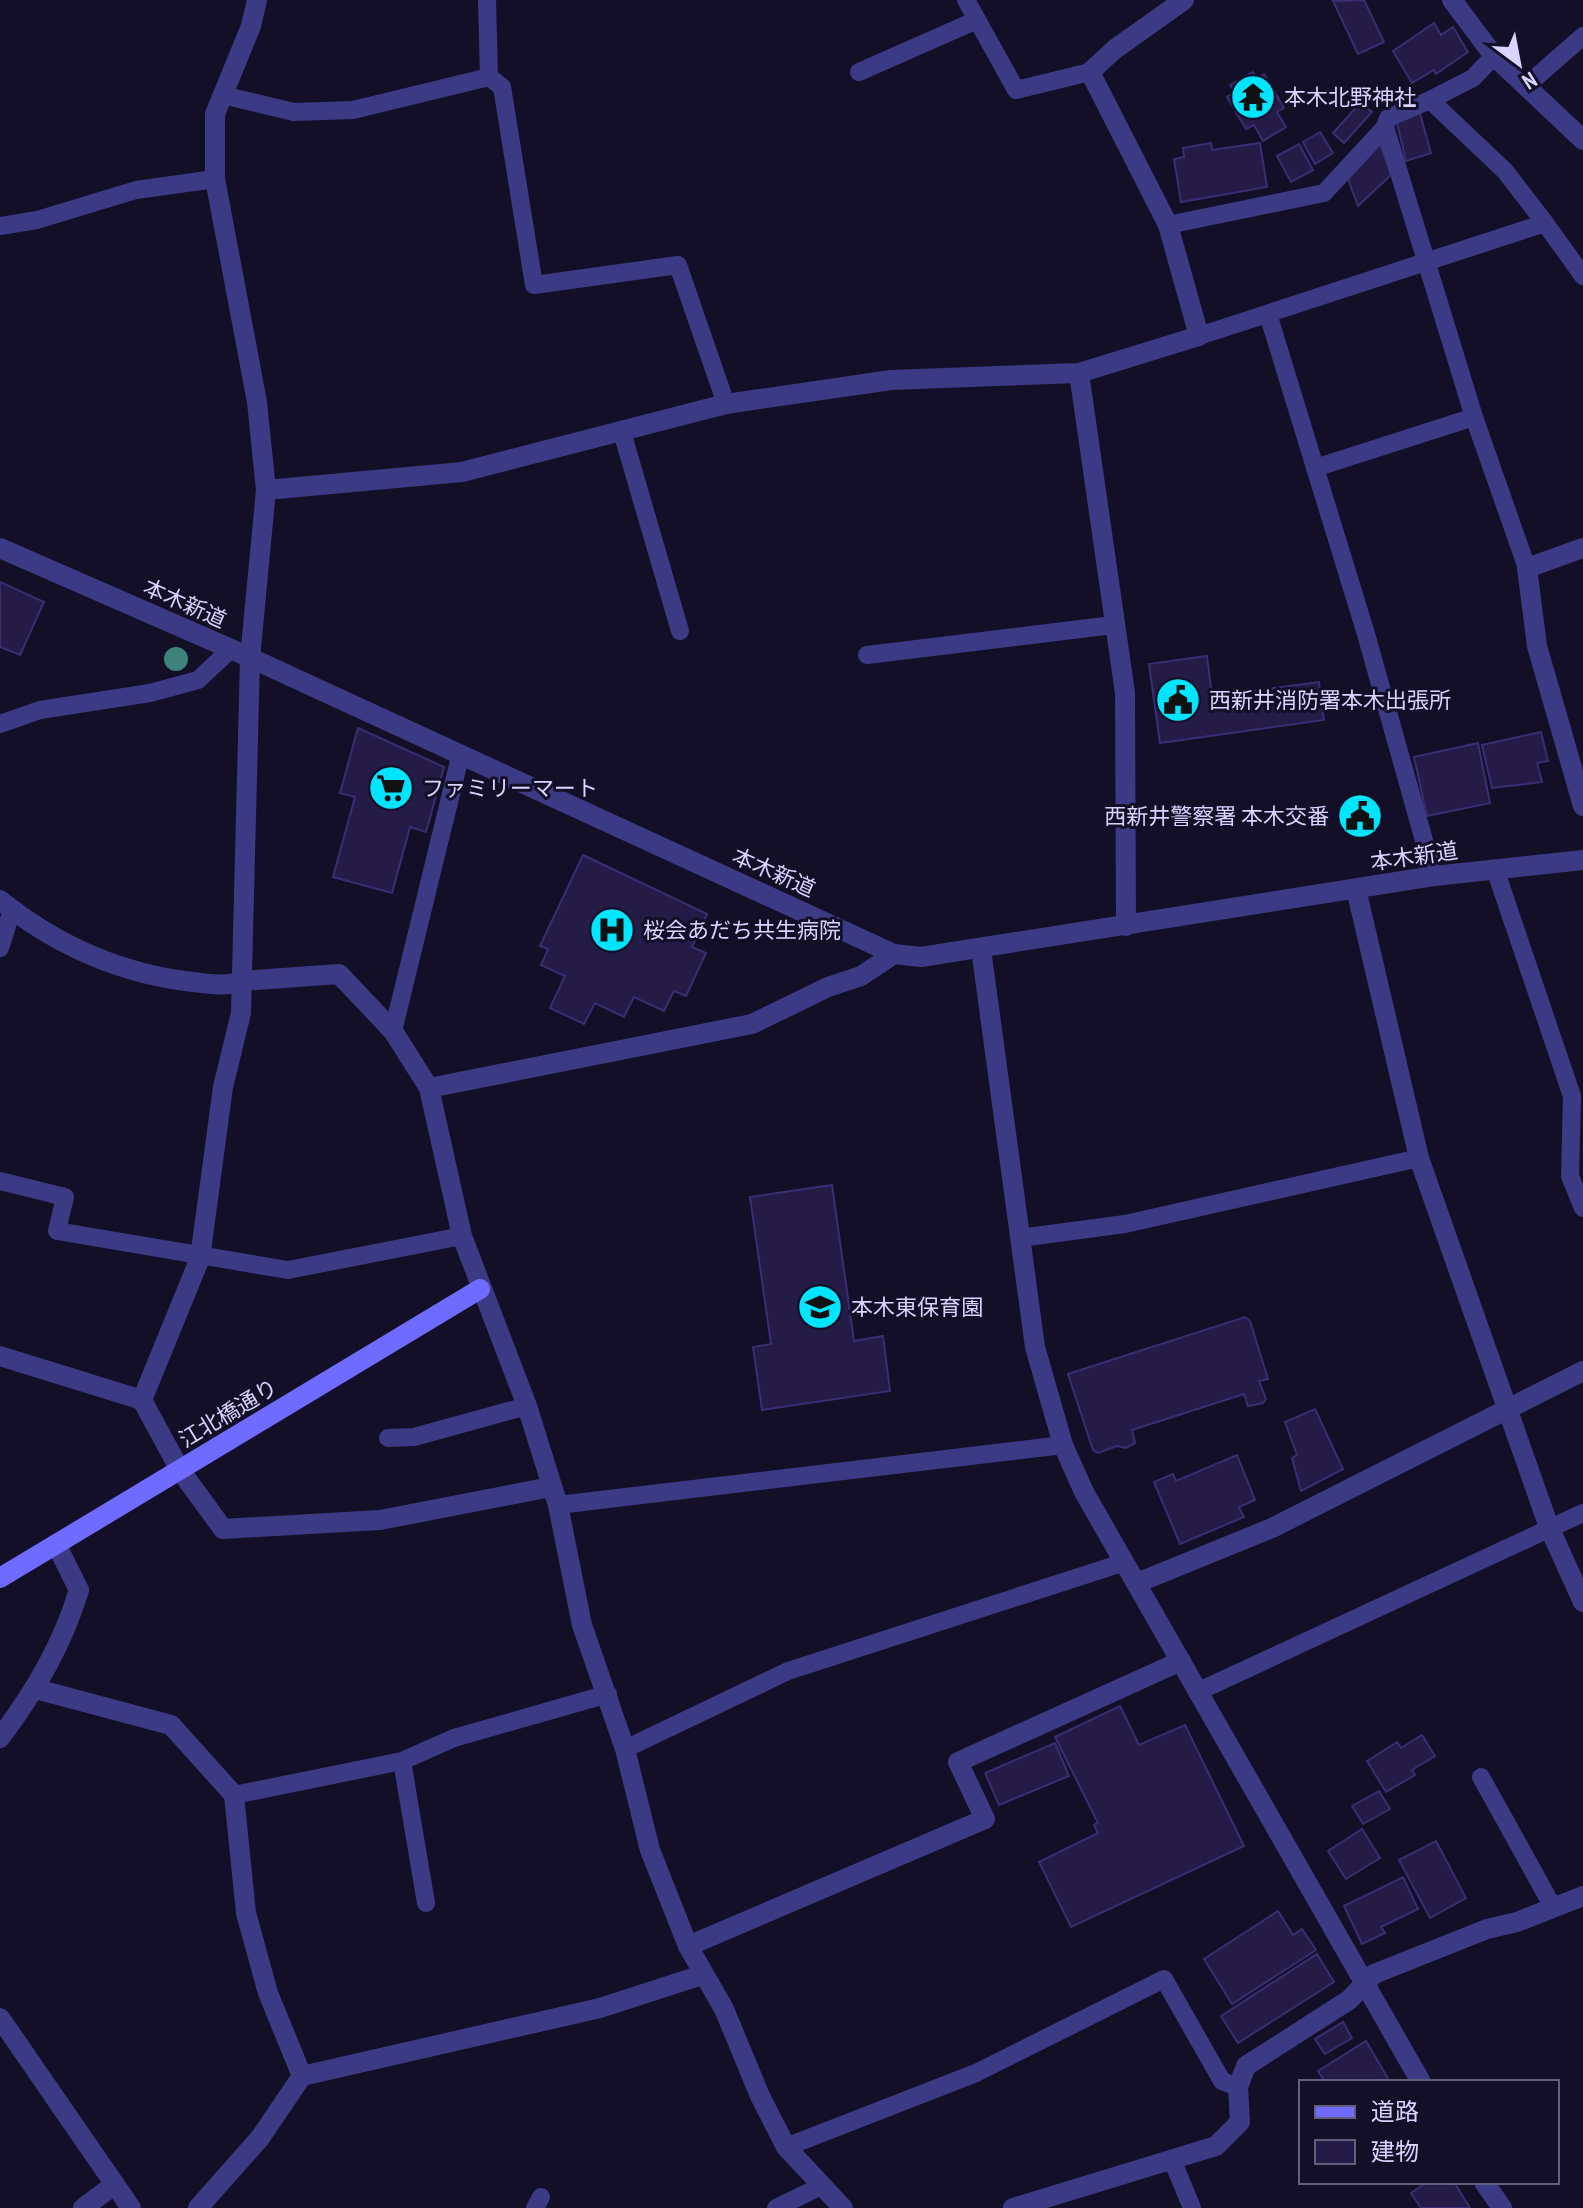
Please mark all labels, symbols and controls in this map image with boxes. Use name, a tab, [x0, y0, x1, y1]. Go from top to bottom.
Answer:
north arrow	[1479, 24, 1559, 104]
text: N	[1517, 66, 1542, 96]
temple icon: 本木北野神社	[1229, 73, 1277, 121]
place label: 本木北野神社	[1284, 83, 1416, 111]
street label: 本木新道	[139, 572, 231, 634]
public building icon: 西新井消防署本木出張所	[1154, 676, 1202, 724]
place label: 西新井消防署本木出張所	[1209, 686, 1451, 714]
supermarket icon: ファミリーマート	[367, 764, 415, 812]
place label: ファミリーマート	[422, 774, 598, 802]
public building icon: 西新井警察署 本木交番	[1336, 792, 1384, 840]
place label: 西新井警察署 本木交番	[1104, 802, 1329, 830]
street label: 本木新道	[1368, 836, 1460, 876]
street label: 本木新道	[728, 841, 820, 903]
hospital icon: 桜会あだち共生病院	[588, 906, 636, 954]
place label: 桜会あだち共生病院	[643, 916, 841, 944]
school or university icon: 本木東保育園	[796, 1283, 844, 1331]
place label: 本木東保育園	[851, 1293, 983, 1321]
street label: 江北橋通り	[174, 1373, 282, 1453]
legend	[1299, 2080, 1559, 2184]
text: 道路	[1371, 2096, 1419, 2127]
text: 建物	[1371, 2136, 1419, 2167]

